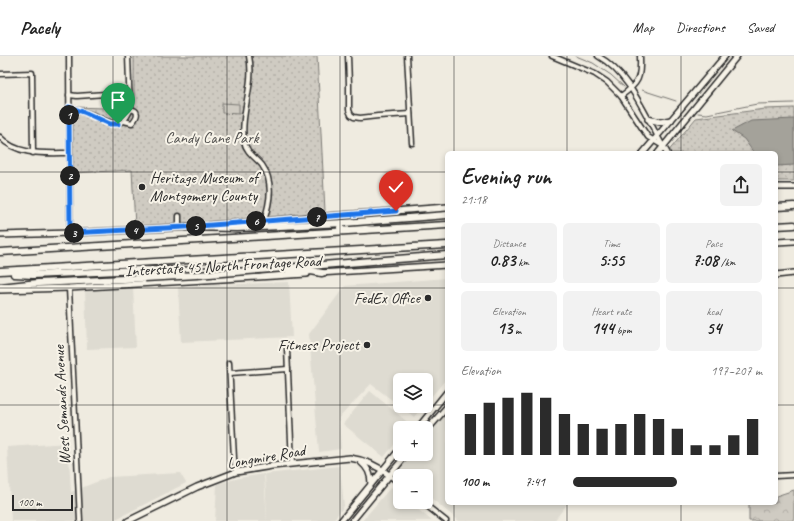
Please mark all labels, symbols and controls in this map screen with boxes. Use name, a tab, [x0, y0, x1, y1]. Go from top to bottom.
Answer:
text: Pacely	[20, 16, 60, 40]
text: Map	[633, 19, 654, 36]
text: Directions	[676, 19, 725, 36]
text: Saved	[747, 19, 774, 36]
pin	[101, 83, 135, 124]
icon: arrive	[107, 89, 129, 111]
pin: 1	[59, 105, 79, 125]
text: 1	[67, 108, 71, 122]
park label: Candy Cane Park	[165, 128, 260, 148]
text: Evening run	[461, 163, 551, 191]
button: share	[720, 164, 762, 206]
pin: 2	[60, 166, 80, 186]
place label: Heritage Museum of Montgomery County	[150, 168, 262, 206]
text: 2	[68, 169, 72, 183]
pin	[379, 170, 413, 211]
icon: check	[385, 176, 407, 198]
marker: Heritage Museum of Montgomery County	[137, 182, 147, 192]
text: 21:18	[461, 192, 487, 208]
pin: 7	[307, 207, 327, 227]
text: 7	[315, 210, 319, 224]
pin: 6	[246, 211, 266, 231]
text: 6	[253, 214, 259, 228]
pin: 5	[186, 216, 206, 236]
text: 5	[194, 219, 198, 233]
pin: 4	[125, 220, 145, 240]
pin: 3	[64, 223, 84, 243]
text: 4	[133, 223, 137, 237]
text: 3	[72, 226, 76, 240]
text: Distance	[493, 236, 526, 250]
text: Time	[603, 236, 620, 250]
text: Pace	[705, 236, 722, 250]
text: 0.83	[489, 250, 516, 271]
text: 5:55	[599, 250, 624, 271]
text: 7:08	[692, 250, 718, 271]
street label: Interstate 45 North Frontage Road	[125, 251, 324, 281]
text: km	[516, 255, 529, 269]
text: /km	[718, 255, 735, 269]
place label: FedEx Office	[354, 288, 422, 308]
marker: FedEx Office	[423, 293, 433, 303]
text: Elevation	[492, 304, 526, 318]
text: Heart rate	[591, 304, 632, 318]
text: kcal	[707, 304, 721, 318]
text: 13	[497, 318, 512, 339]
text: 144	[591, 318, 614, 339]
text: 54	[706, 318, 721, 339]
text: m	[512, 323, 521, 337]
text: bpm	[614, 323, 632, 337]
place label: Fitness Project	[278, 335, 361, 355]
marker: Fitness Project	[362, 340, 372, 350]
street label: West Semands Avenue	[49, 343, 75, 465]
text: Elevation	[461, 363, 501, 379]
text: 197–207 m	[711, 363, 762, 379]
map controls	[393, 373, 433, 509]
button: layers	[393, 373, 433, 413]
button: +	[393, 421, 433, 461]
street label: Longmire Road	[225, 440, 309, 474]
button: −	[393, 469, 433, 509]
text: 100 m	[461, 474, 489, 490]
text: 7:41	[525, 474, 545, 490]
scale bar	[12, 493, 73, 512]
text: 100 m	[18, 495, 42, 509]

